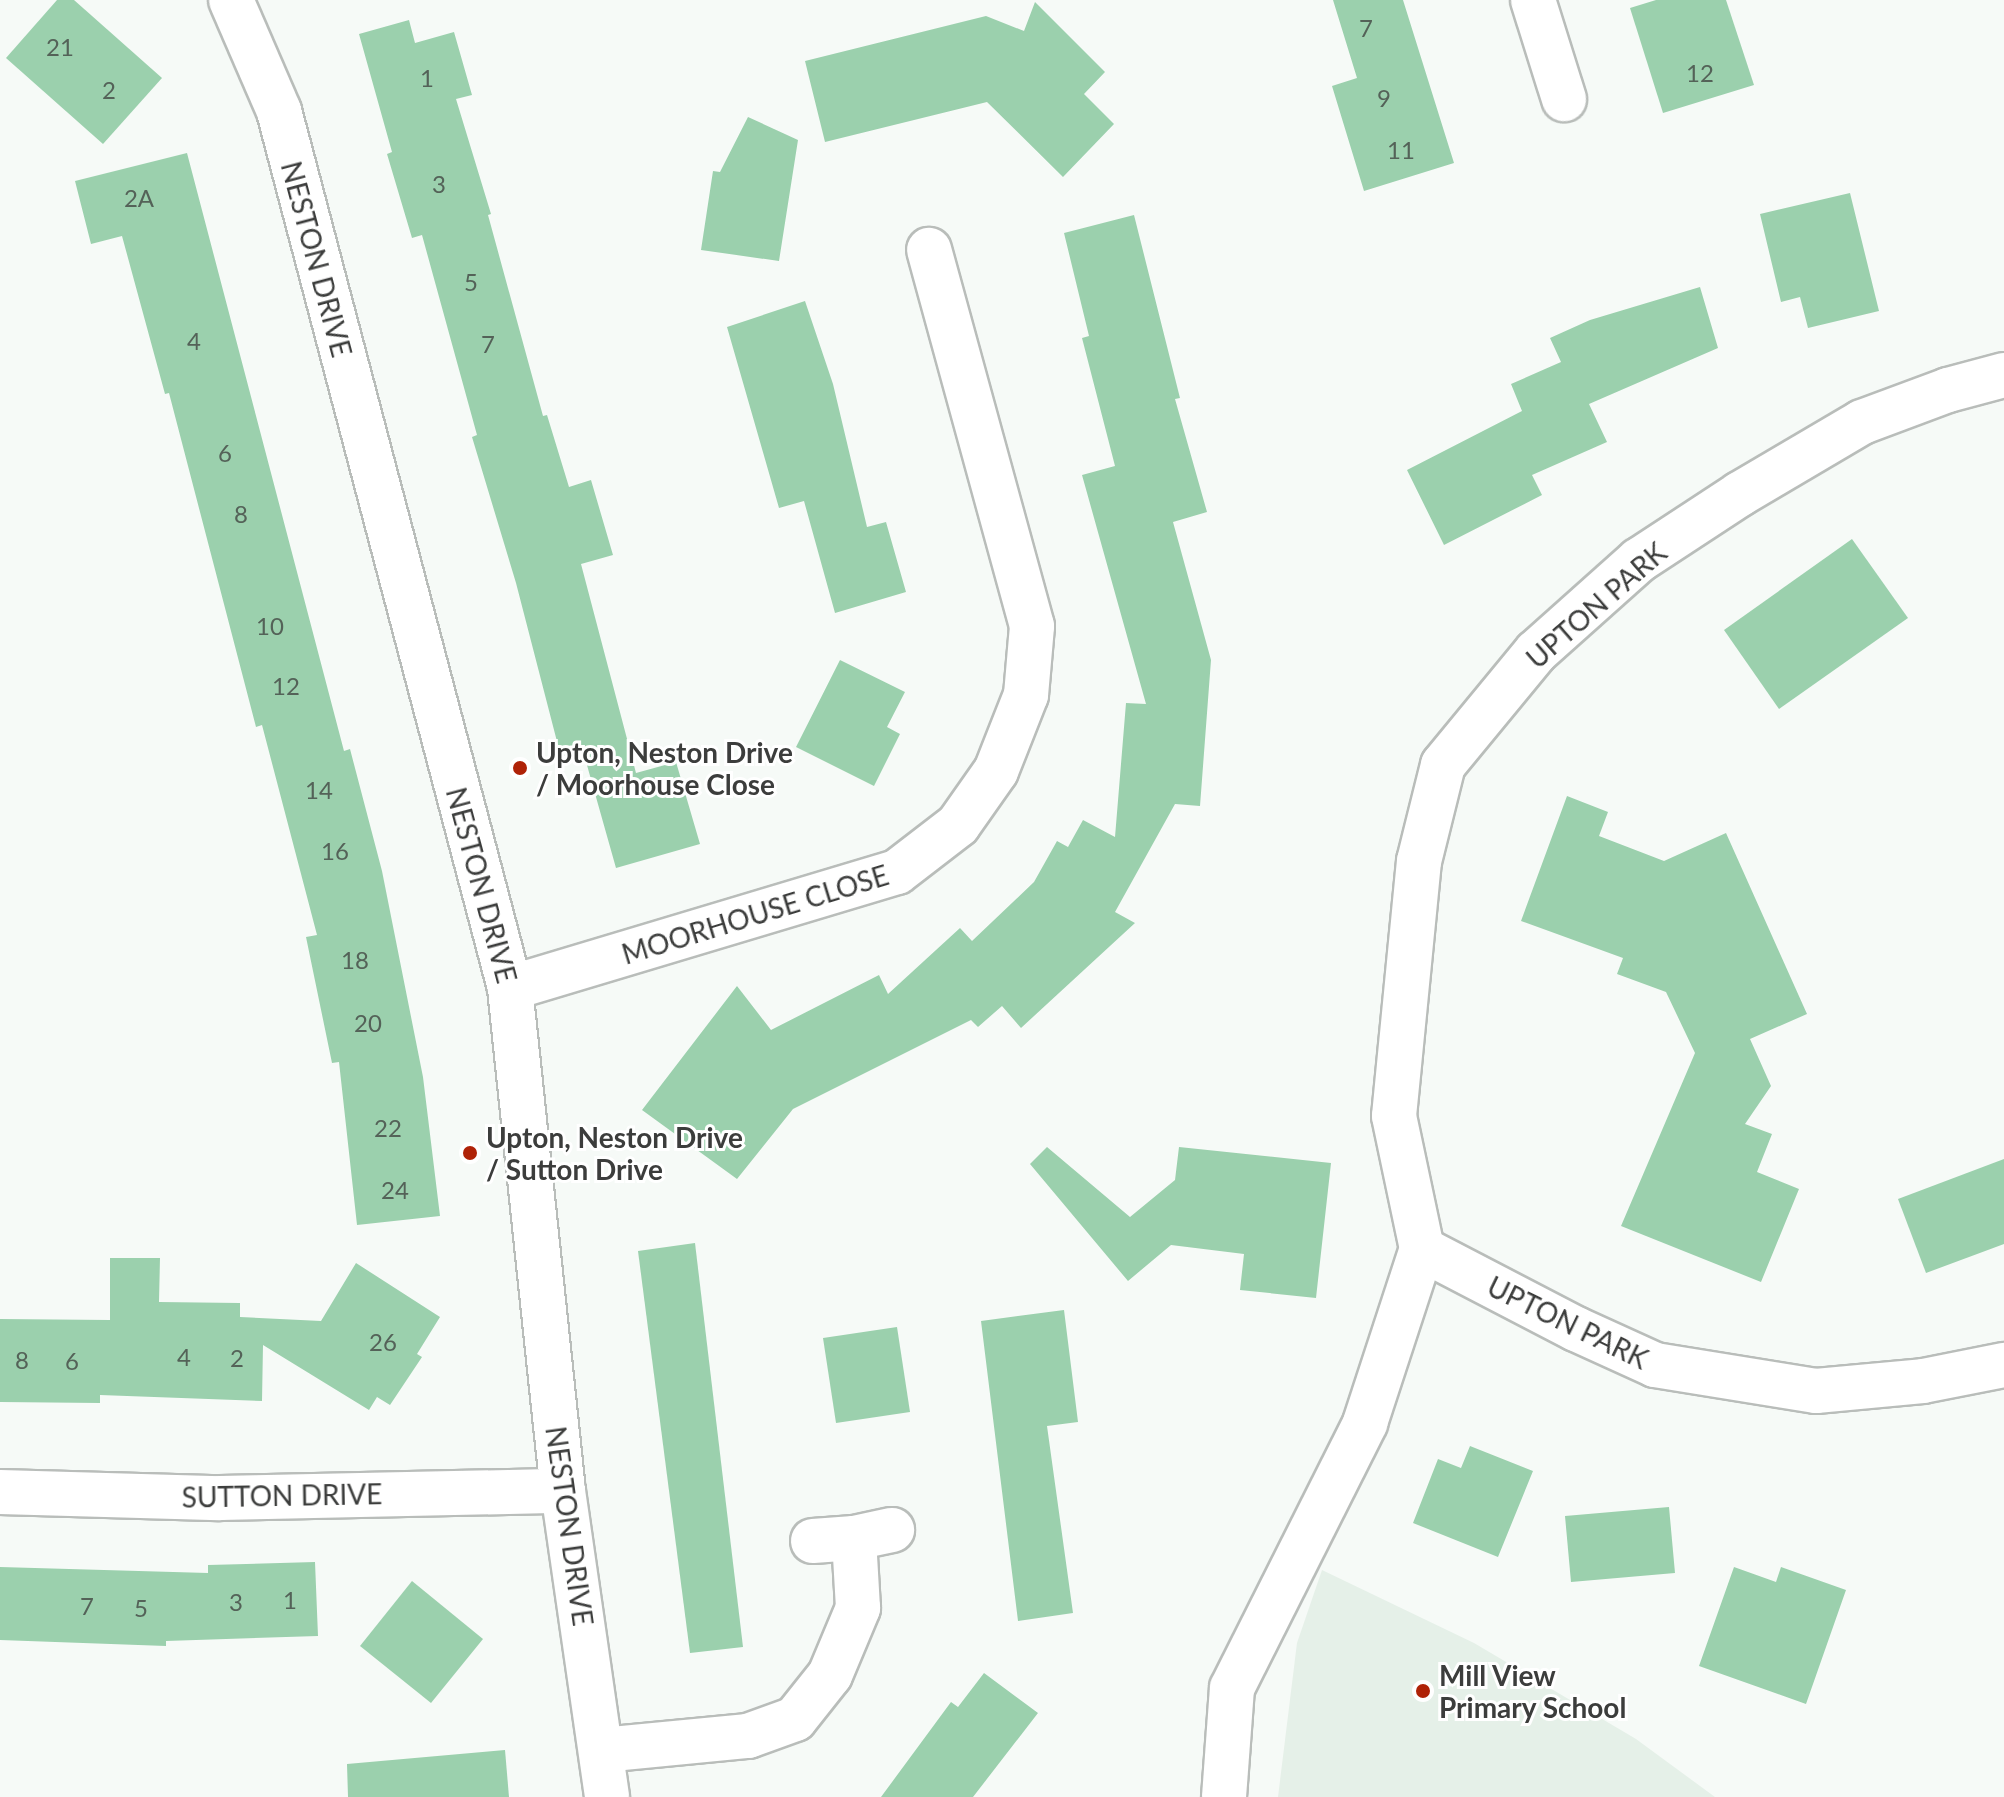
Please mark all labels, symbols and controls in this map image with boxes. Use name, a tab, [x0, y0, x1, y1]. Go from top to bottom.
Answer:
house number: 7	[1359, 14, 1373, 42]
house number: 21	[46, 33, 74, 61]
house number: 12	[1686, 59, 1714, 87]
house number: 1	[420, 64, 434, 92]
house number: 2	[102, 76, 116, 104]
house number: 9	[1377, 84, 1391, 112]
house number: 11	[1387, 136, 1415, 164]
street label: NESTON DRIVE	[275, 158, 359, 360]
house number: 3	[432, 170, 446, 198]
house number: 2A	[124, 184, 154, 212]
house number: 5	[464, 268, 478, 296]
house number: 4	[187, 327, 201, 355]
house number: 7	[481, 330, 495, 358]
house number: 6	[218, 439, 232, 467]
house number: 8	[234, 500, 248, 528]
street label: UPTON PARK	[1519, 535, 1673, 675]
house number: 10	[256, 612, 284, 640]
house number: 12	[272, 672, 300, 700]
place label: Upton, Neston Drive / Moorhouse Close	[536, 735, 793, 801]
marker: Upton, Neston Drive / Moorhouse Close	[511, 759, 529, 777]
house number: 14	[305, 776, 333, 804]
street label: NESTON DRIVE	[440, 784, 524, 986]
house number: 16	[321, 837, 349, 865]
street label: MOORHOUSE CLOSE	[618, 857, 892, 971]
house number: 18	[341, 946, 369, 974]
house number: 20	[354, 1009, 382, 1037]
house number: 22	[374, 1114, 402, 1142]
place label: Upton, Neston Drive / Sutton Drive	[486, 1120, 743, 1186]
marker: Upton, Neston Drive / Sutton Drive	[461, 1144, 479, 1162]
house number: 24	[381, 1176, 409, 1204]
street label: UPTON PARK	[1482, 1269, 1654, 1375]
house number: 26	[369, 1328, 397, 1356]
house number: 4	[177, 1343, 191, 1371]
house number: 2	[230, 1344, 244, 1372]
house number: 8	[15, 1346, 29, 1374]
house number: 6	[65, 1347, 79, 1375]
street label: NESTON DRIVE	[539, 1424, 601, 1628]
street label: SUTTON DRIVE	[181, 1476, 383, 1514]
house number: 1	[283, 1586, 297, 1614]
house number: 3	[229, 1588, 243, 1616]
house number: 7	[80, 1592, 94, 1620]
house number: 5	[134, 1594, 148, 1622]
place label: Mill View Primary School	[1439, 1658, 1627, 1724]
marker: Mill View Primary School	[1414, 1682, 1432, 1700]

